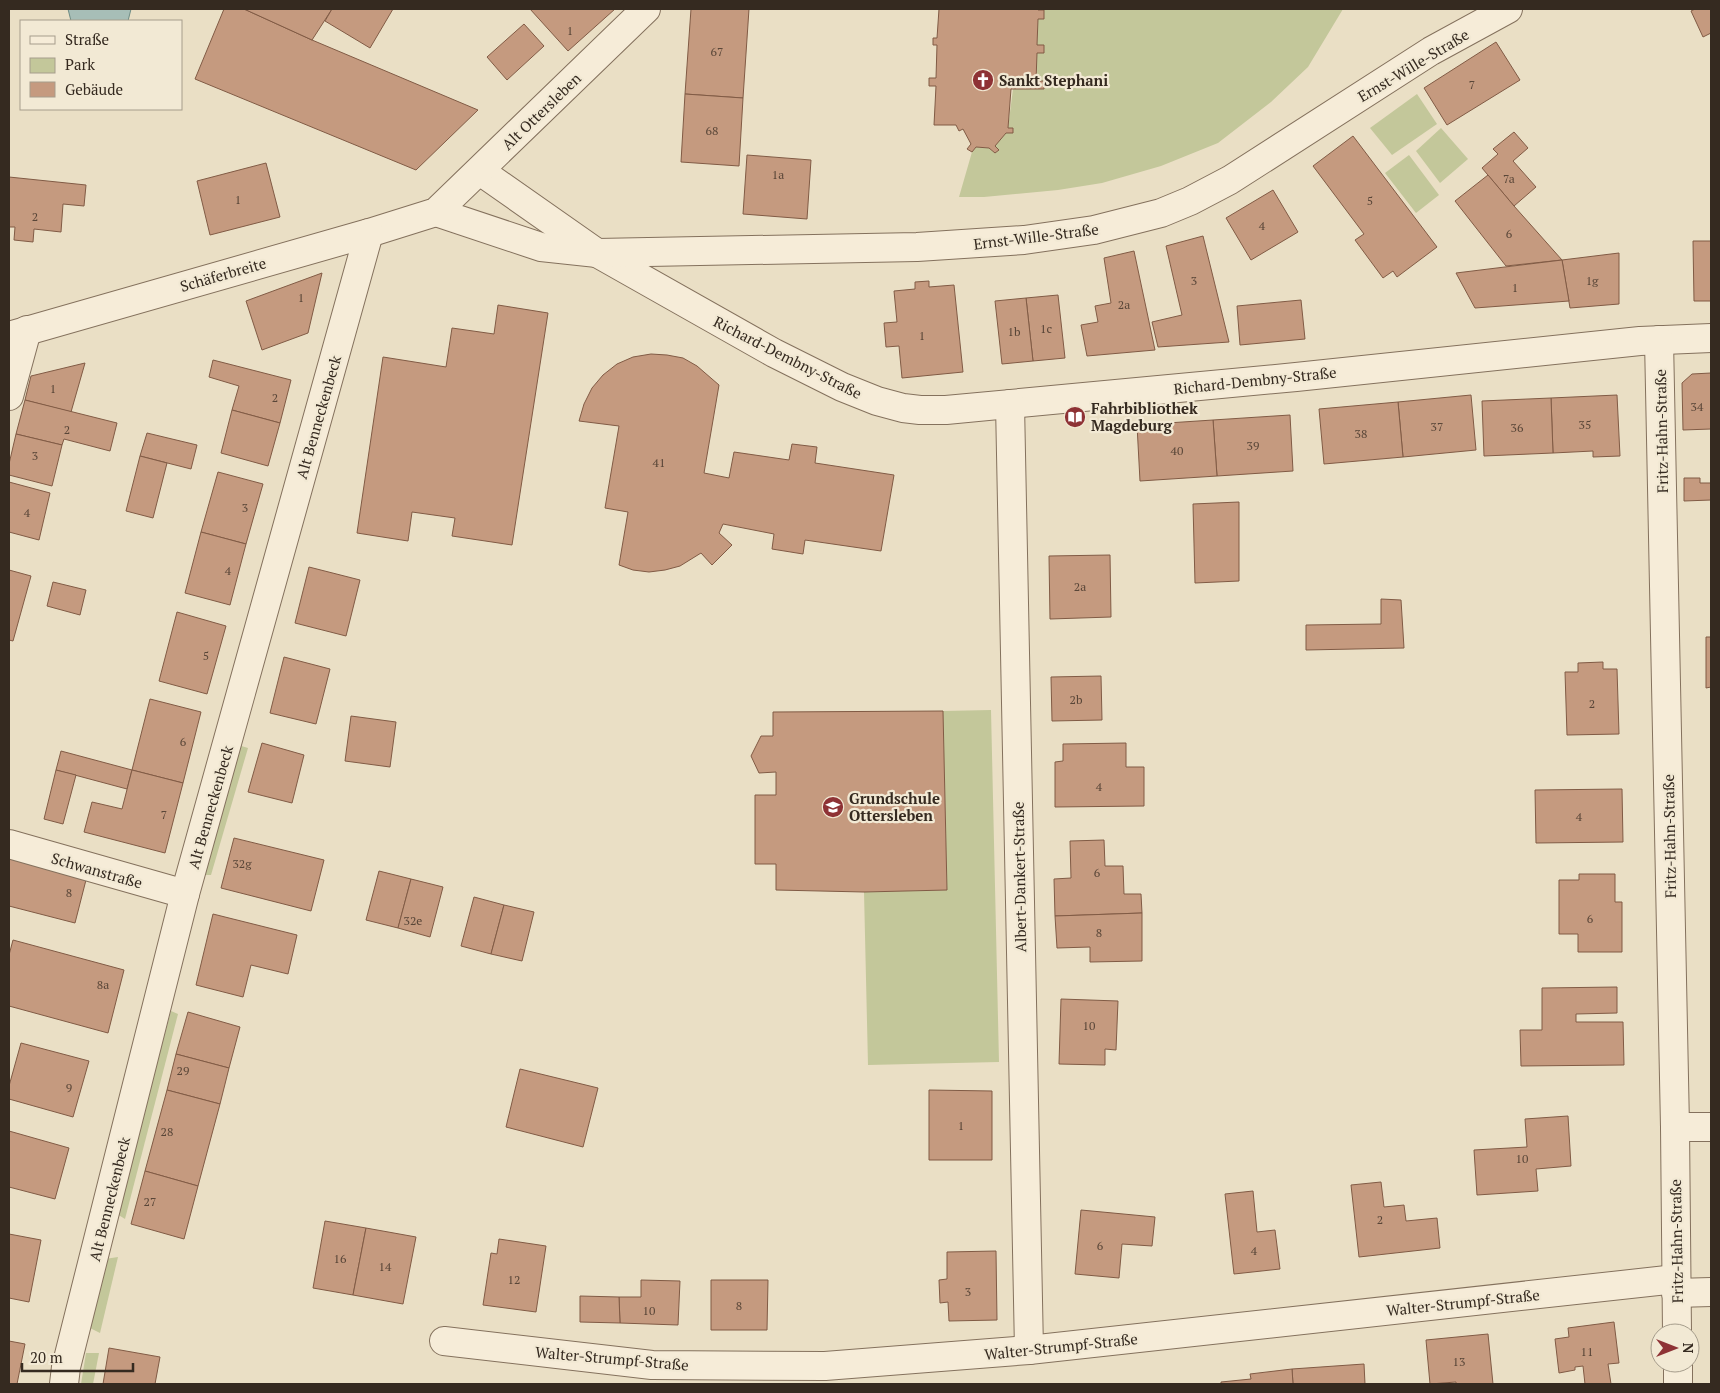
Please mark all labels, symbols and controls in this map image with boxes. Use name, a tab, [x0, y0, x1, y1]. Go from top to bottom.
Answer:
legend	[20, 20, 182, 110]
house number: 1	[567, 23, 573, 38]
street label: Ernst-Wille-Straße	[1354, 24, 1472, 106]
text: Straße	[65, 29, 109, 49]
house number: 67	[711, 44, 723, 59]
text: Park	[65, 54, 95, 74]
street label: Alt Ottersleben	[497, 68, 585, 154]
church icon: Sankt Stephani	[971, 68, 995, 92]
place label: Sankt Stephani	[999, 70, 1108, 90]
house number: 7	[1469, 77, 1475, 92]
text: Gebäude	[65, 79, 123, 99]
house number: 68	[706, 123, 718, 138]
house number: 1a	[772, 167, 784, 182]
house number: 7a	[1503, 171, 1515, 186]
house number: 1	[235, 192, 241, 207]
house number: 5	[1367, 193, 1373, 208]
house number: 2	[32, 209, 38, 224]
street label: Ernst-Wille-Straße	[972, 218, 1100, 254]
house number: 4	[1259, 218, 1266, 233]
house number: 6	[1506, 226, 1513, 241]
street label: Schäferbreite	[178, 252, 268, 296]
house number: 3	[1191, 273, 1197, 288]
house number: 1g	[1586, 273, 1599, 288]
house number: 1	[1512, 280, 1518, 295]
house number: 1	[298, 290, 304, 305]
house number: 2a	[1118, 297, 1130, 312]
street label: Richard-Dembny-Straße	[710, 311, 866, 403]
house number: 1c	[1040, 321, 1052, 336]
house number: 1b	[1008, 324, 1021, 339]
house number: 1	[919, 328, 925, 343]
street label: Alt Benneckenbeck	[291, 353, 345, 481]
street label: Richard-Dembny-Straße	[1172, 361, 1338, 399]
street label: Fritz-Hahn-Straße	[1650, 369, 1672, 493]
house number: 1	[50, 381, 56, 396]
house number: 2	[272, 390, 278, 405]
place label: Fahrbibliothek Magdeburg	[1091, 398, 1198, 435]
house number: 34	[1691, 399, 1704, 414]
library icon: Fahrbibliothek Magdeburg	[1063, 405, 1087, 429]
house number: 35	[1579, 417, 1591, 432]
house number: 37	[1431, 419, 1443, 434]
house number: 36	[1511, 420, 1524, 435]
house number: 2	[64, 422, 70, 437]
house number: 38	[1355, 426, 1367, 441]
house number: 39	[1247, 438, 1259, 453]
house number: 40	[1171, 443, 1183, 458]
house number: 3	[32, 448, 38, 463]
house number: 41	[653, 455, 665, 470]
house number: 3	[242, 500, 248, 515]
house number: 4	[24, 505, 31, 520]
house number: 4	[225, 563, 232, 578]
house number: 2a	[1074, 579, 1086, 594]
house number: 5	[203, 648, 209, 663]
house number: 2b	[1070, 692, 1083, 707]
house number: 2	[1589, 696, 1595, 711]
house number: 6	[180, 734, 187, 749]
street label: Alt Benneckenbeck	[183, 743, 237, 871]
street label: Fritz-Hahn-Straße	[1658, 774, 1680, 898]
house number: 4	[1096, 779, 1103, 794]
place label: Grundschule Ottersleben	[849, 788, 940, 825]
school or university icon: Grundschule Ottersleben	[821, 795, 845, 819]
street label: Albert-Dankert-Straße	[1008, 801, 1030, 953]
house number: 7	[161, 807, 167, 822]
house number: 4	[1576, 809, 1583, 824]
street label: Schwanstraße	[49, 847, 145, 893]
house number: 32g	[232, 856, 252, 871]
house number: 6	[1094, 865, 1101, 880]
house number: 8	[66, 885, 72, 900]
house number: 6	[1587, 911, 1594, 926]
house number: 32e	[404, 913, 422, 928]
house number: 8	[1096, 925, 1102, 940]
house number: 8a	[97, 977, 109, 992]
house number: 10	[1083, 1018, 1095, 1033]
house number: 29	[177, 1063, 189, 1078]
house number: 9	[66, 1080, 72, 1095]
house number: 1	[958, 1118, 964, 1133]
house number: 28	[161, 1124, 173, 1139]
street label: Alt Benneckenbeck	[84, 1134, 134, 1263]
house number: 10	[1516, 1151, 1528, 1166]
street label: Fritz-Hahn-Straße	[1665, 1179, 1687, 1303]
house number: 27	[144, 1194, 156, 1209]
house number: 2	[1377, 1212, 1383, 1227]
house number: 6	[1097, 1238, 1104, 1253]
house number: 4	[1251, 1243, 1258, 1258]
house number: 16	[334, 1251, 347, 1266]
house number: 14	[379, 1259, 392, 1274]
house number: 12	[508, 1272, 520, 1287]
house number: 3	[965, 1284, 971, 1299]
street label: Walter-Strumpf-Straße	[1385, 1284, 1541, 1320]
house number: 8	[736, 1298, 742, 1313]
house number: 10	[643, 1303, 655, 1318]
north arrow	[1650, 1323, 1700, 1373]
street label: Walter-Strumpf-Straße	[983, 1328, 1139, 1364]
scale bar	[22, 1340, 134, 1372]
street label: Walter-Strumpf-Straße	[534, 1341, 690, 1375]
text: N	[1679, 1343, 1698, 1354]
house number: 11	[1581, 1344, 1593, 1359]
text: 20 m	[30, 1347, 63, 1367]
house number: 13	[1453, 1354, 1465, 1369]

